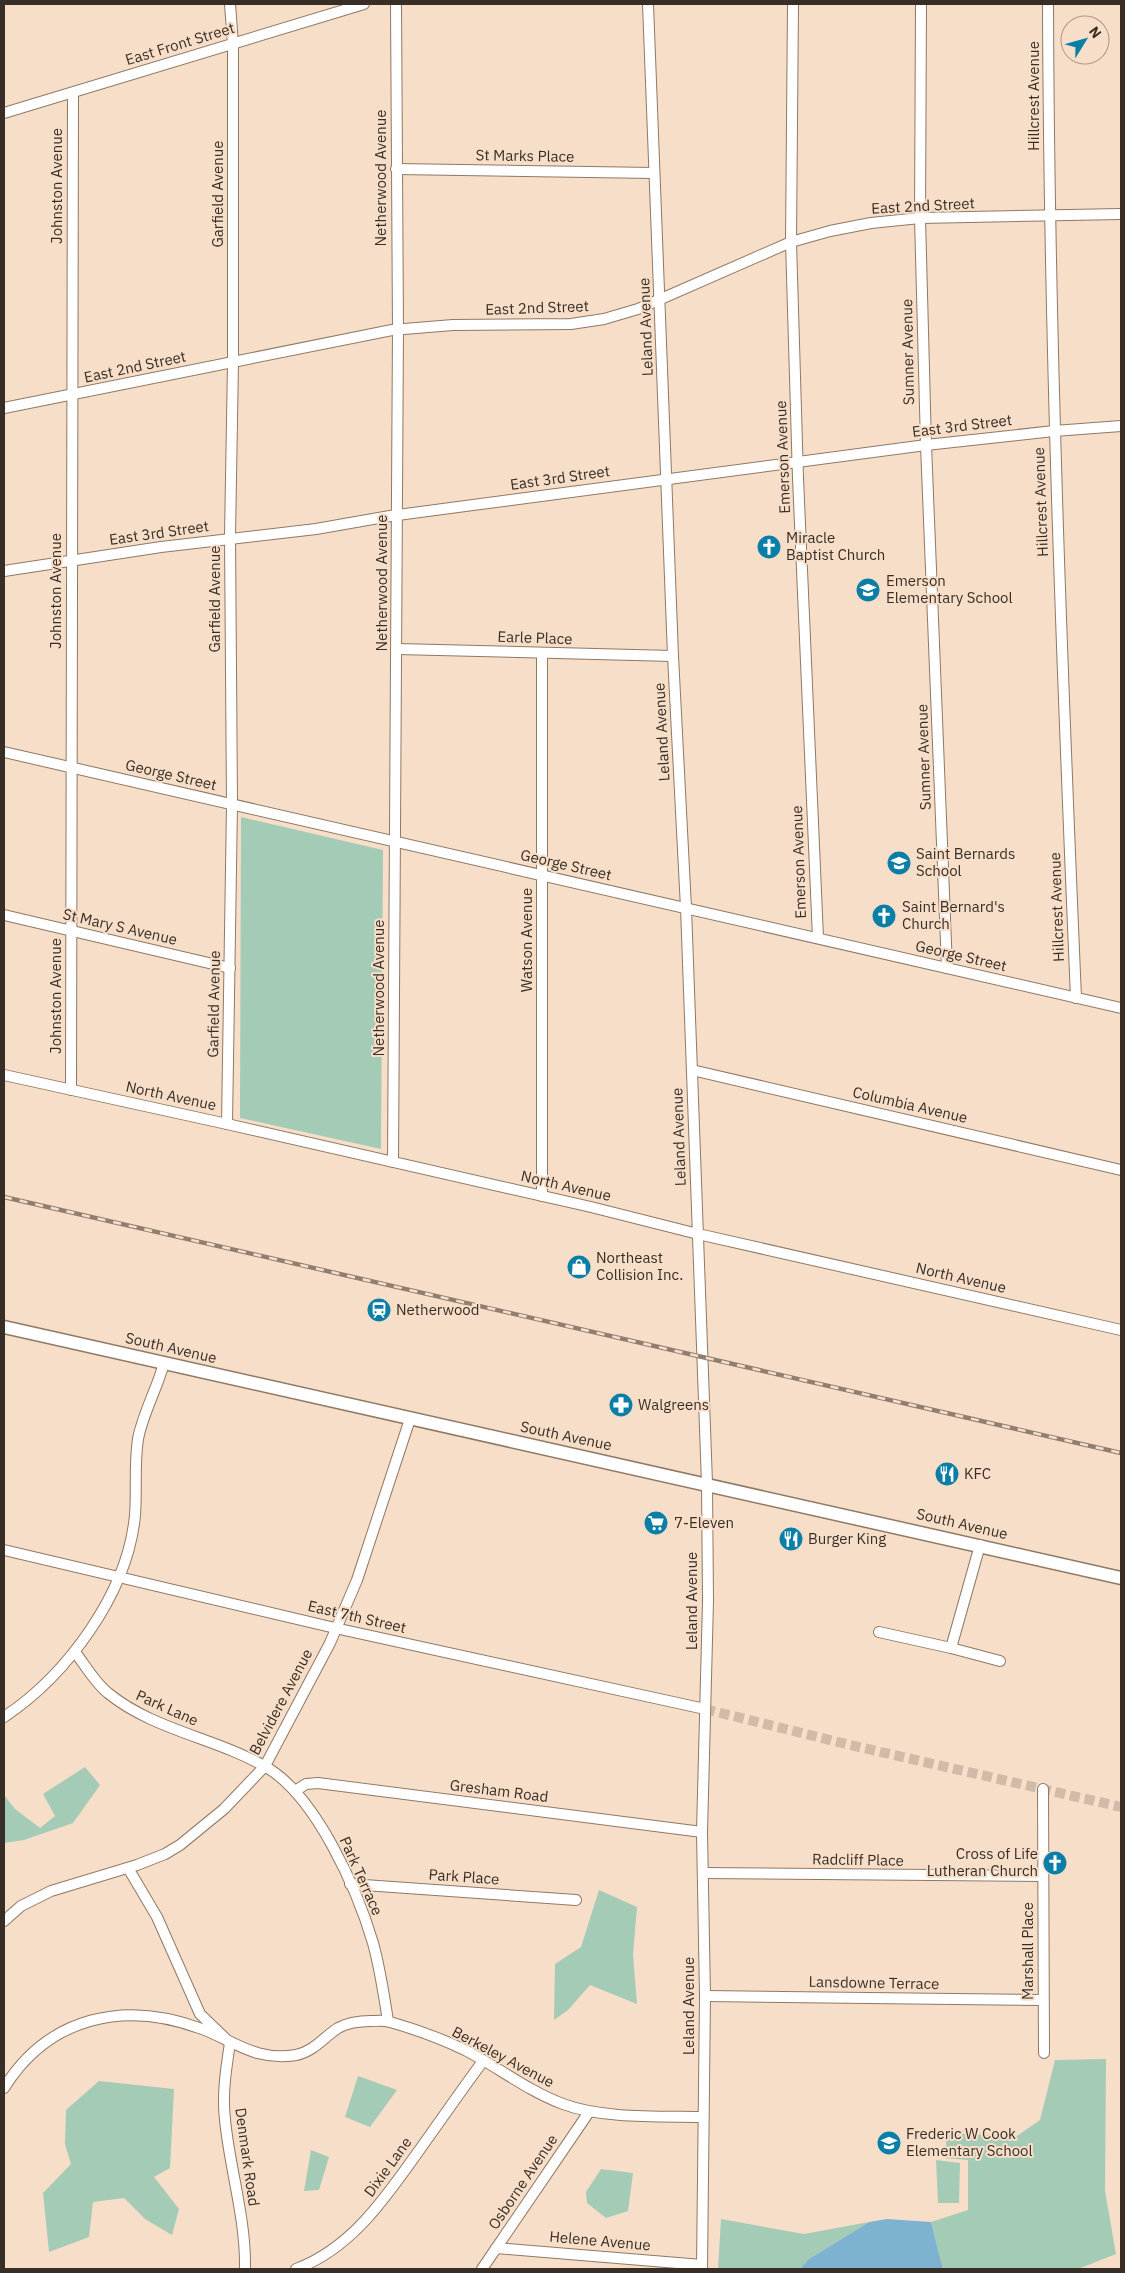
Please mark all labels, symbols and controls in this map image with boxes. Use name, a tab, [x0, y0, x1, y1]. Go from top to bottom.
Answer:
north arrow	[1060, 15, 1110, 65]
street label: East Front Street	[123, 18, 237, 69]
text: N	[1085, 23, 1106, 42]
street label: Hillcrest Avenue	[1024, 41, 1043, 151]
street label: Netherwood Avenue	[371, 109, 390, 247]
street label: Johnston Avenue	[47, 128, 66, 244]
street label: Garfield Avenue	[208, 140, 227, 248]
street label: St Marks Place	[476, 145, 575, 166]
street label: East 2nd Street	[871, 193, 975, 218]
street label: Leland Avenue	[634, 277, 657, 377]
street label: East 2nd Street	[485, 296, 589, 319]
street label: Sumner Avenue	[897, 299, 918, 405]
street label: East 2nd Street	[82, 346, 188, 387]
street label: Emerson Avenue	[771, 400, 794, 514]
street label: East 3rd Street	[911, 410, 1013, 441]
street label: Hillcrest Avenue	[1029, 447, 1052, 557]
street label: East 3rd Street	[509, 461, 611, 494]
street label: Netherwood Avenue	[372, 514, 391, 652]
street label: East 3rd Street	[108, 516, 210, 549]
place label: Miracle Baptist Church	[786, 528, 885, 564]
street label: Johnston Avenue	[46, 533, 65, 649]
church icon: Miracle Baptist Church	[756, 534, 782, 560]
street label: Garfield Avenue	[205, 545, 224, 653]
place label: Emerson Elementary School	[886, 571, 1013, 607]
school or university icon: Emerson Elementary School	[855, 577, 881, 603]
street label: Earle Place	[497, 627, 573, 648]
street label: Leland Avenue	[649, 682, 674, 782]
street label: Sumner Avenue	[912, 704, 935, 810]
street label: George Street	[124, 755, 219, 794]
street label: Emerson Avenue	[787, 805, 810, 919]
place label: Saint Bernards School	[916, 844, 1015, 880]
street label: George Street	[519, 845, 614, 884]
school or university icon: Saint Bernards School	[886, 850, 912, 876]
street label: Hillcrest Avenue	[1045, 852, 1068, 962]
street label: Watson Avenue	[517, 888, 536, 992]
place label: Saint Bernard's Church	[902, 897, 1005, 933]
church icon: Saint Bernard's Church	[871, 903, 897, 929]
street label: St Mary S Avenue	[61, 904, 179, 949]
street label: Netherwood Avenue	[369, 919, 388, 1057]
street label: George Street	[914, 936, 1009, 975]
street label: Johnston Avenue	[46, 938, 65, 1054]
street label: Garfield Avenue	[203, 950, 224, 1058]
street label: North Avenue	[124, 1077, 218, 1114]
street label: Columbia Avenue	[851, 1082, 969, 1127]
street label: Leland Avenue	[667, 1087, 690, 1187]
street label: North Avenue	[519, 1166, 613, 1205]
place label: Northeast Collision Inc.	[596, 1248, 683, 1284]
shop icon: Northeast Collision Inc.	[566, 1254, 592, 1280]
street label: North Avenue	[914, 1258, 1008, 1297]
station icon: Netherwood	[366, 1297, 392, 1323]
place label: Netherwood	[396, 1300, 479, 1319]
street label: South Avenue	[124, 1328, 219, 1367]
pharmacy icon: Walgreens	[608, 1392, 634, 1418]
place label: Walgreens	[638, 1395, 709, 1414]
street label: South Avenue	[519, 1417, 614, 1454]
restaurant icon: KFC	[934, 1461, 960, 1487]
place label: KFC	[964, 1464, 991, 1483]
street label: South Avenue	[915, 1504, 1010, 1543]
supermarket icon: 7-Eleven	[643, 1510, 669, 1536]
place label: 7-Eleven	[674, 1513, 734, 1532]
restaurant icon: Burger King	[778, 1526, 804, 1552]
place label: Burger King	[808, 1529, 886, 1548]
street label: Leland Avenue	[682, 1552, 701, 1650]
street label: East 7th Street	[306, 1596, 408, 1637]
street label: Belvidere Avenue	[245, 1646, 316, 1758]
street label: Park Lane	[133, 1685, 201, 1730]
street label: Gresham Road	[449, 1775, 549, 1806]
street label: Park Terrace	[336, 1833, 387, 1918]
place label: Cross of Life Lutheran Church	[927, 1844, 1038, 1880]
street label: Radcliff Place	[812, 1849, 904, 1870]
church icon: Cross of Life Lutheran Church	[1042, 1850, 1068, 1876]
street label: Park Place	[428, 1865, 500, 1888]
street label: Marshall Place	[1018, 1902, 1037, 2000]
street label: Leland Avenue	[679, 1957, 698, 2055]
street label: Lansdowne Terrace	[809, 1972, 940, 1993]
street label: Berkeley Avenue	[449, 2022, 557, 2091]
street label: Denmark Road	[231, 2106, 264, 2207]
place label: Frederic W Cook Elementary School	[906, 2124, 1033, 2160]
street label: Osborne Avenue	[484, 2130, 561, 2233]
school or university icon: Frederic W Cook Elementary School	[876, 2130, 902, 2156]
street label: Dixie Lane	[360, 2133, 416, 2200]
street label: Helene Avenue	[549, 2227, 651, 2254]

